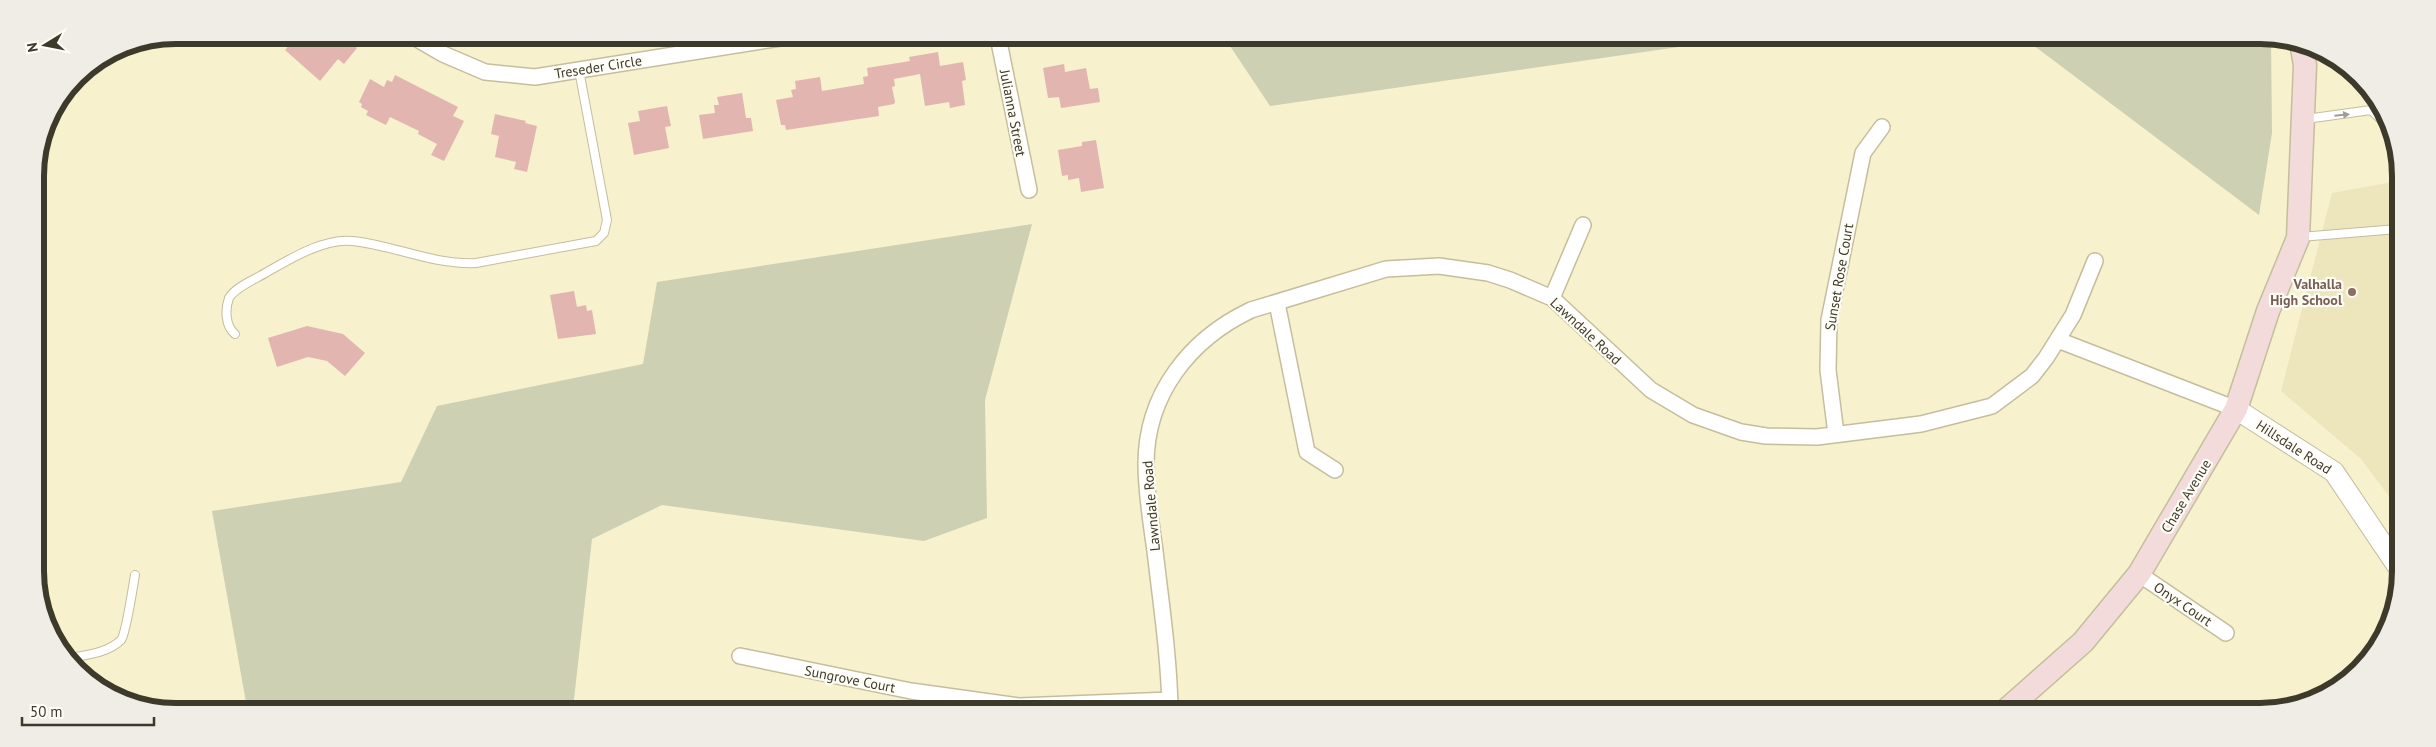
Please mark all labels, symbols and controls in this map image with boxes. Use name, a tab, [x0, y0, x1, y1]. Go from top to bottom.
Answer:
north arrow	[20, 20, 70, 70]
text: N	[23, 41, 42, 53]
street label: Treseder Circle	[553, 51, 643, 83]
street label: Julianna Street	[996, 67, 1030, 158]
one-way arrow	[2335, 111, 2351, 119]
street label: Sunset Rose Court	[1821, 222, 1857, 332]
place label: Valhalla High School	[2270, 275, 2343, 309]
marker: Valhalla High School	[2346, 286, 2358, 298]
street label: Lawndale Road	[1547, 293, 1625, 369]
street label: Hillsdale Road	[2253, 416, 2335, 478]
street label: Chase Avenue	[2157, 456, 2215, 536]
street label: Lawndale Road	[1138, 460, 1164, 552]
street label: Onyx Court	[2150, 578, 2216, 630]
street label: Sungrove Court	[803, 661, 897, 697]
scale bar	[22, 694, 155, 726]
text: 50 m	[30, 702, 63, 721]

